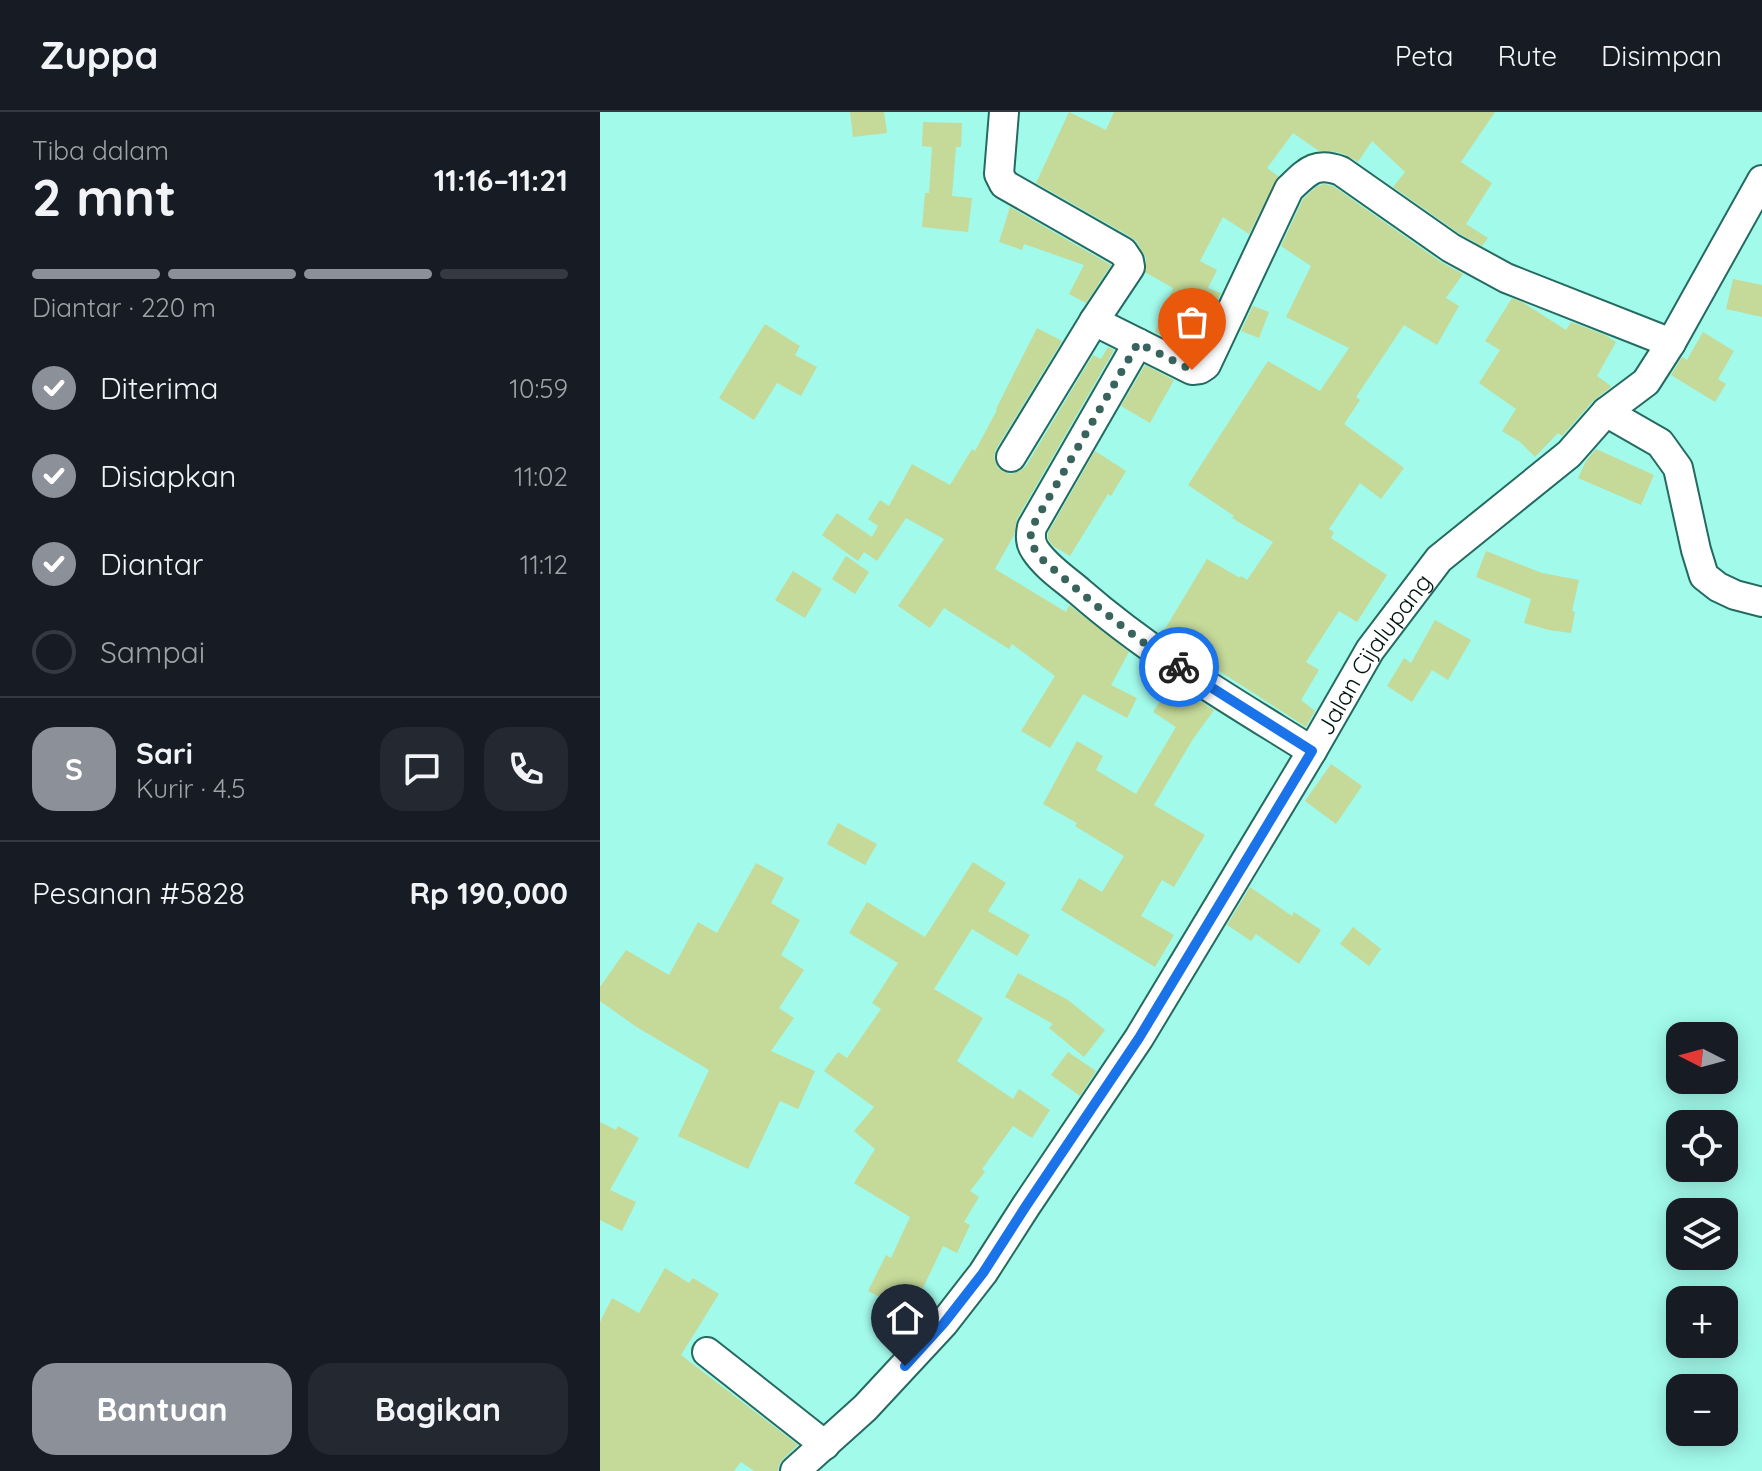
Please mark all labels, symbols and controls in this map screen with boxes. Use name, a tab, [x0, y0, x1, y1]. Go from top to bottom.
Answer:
text: Zuppa	[40, 31, 158, 79]
text: Peta	[1395, 38, 1454, 73]
text: Rute	[1498, 38, 1557, 73]
text: Disimpan	[1601, 38, 1722, 73]
text: Tiba dalam	[32, 134, 169, 167]
text: 11:16–11:21	[434, 161, 568, 199]
text: 2 mnt	[32, 164, 176, 229]
pin	[1158, 288, 1226, 370]
text: Diantar · 220 m	[32, 291, 216, 324]
icon: bag	[1170, 300, 1214, 344]
icon: check	[32, 366, 76, 410]
text: Diterima	[100, 369, 218, 407]
text: 10:59	[509, 372, 568, 405]
icon: check	[32, 454, 76, 498]
text: Disiapkan	[100, 457, 236, 495]
text: 11:02	[514, 460, 568, 493]
icon: check	[32, 542, 76, 586]
text: Diantar	[100, 545, 203, 583]
text: 11:12	[520, 548, 568, 581]
street label: Jalan Cijalupang	[1310, 567, 1438, 740]
courier	[1139, 627, 1219, 707]
text: Sampai	[100, 633, 205, 671]
icon: bike	[1157, 645, 1201, 689]
button: chat	[380, 727, 464, 811]
button: phone	[484, 727, 568, 811]
text: Sari	[136, 734, 193, 772]
text: S	[65, 750, 83, 788]
text: Kurir · 4.5	[136, 772, 245, 805]
text: Pesanan #5828	[32, 874, 245, 912]
text: Rp 190,000	[410, 874, 568, 912]
north arrow	[1666, 1022, 1738, 1094]
map controls	[1666, 1022, 1738, 1446]
button: locate	[1666, 1110, 1738, 1182]
button: layers	[1666, 1198, 1738, 1270]
pin	[871, 1284, 939, 1366]
button: +	[1666, 1286, 1738, 1358]
icon: home	[883, 1296, 927, 1340]
button: Bantuan	[32, 1363, 292, 1455]
button: Bagikan	[308, 1363, 568, 1455]
button: −	[1666, 1374, 1738, 1446]

